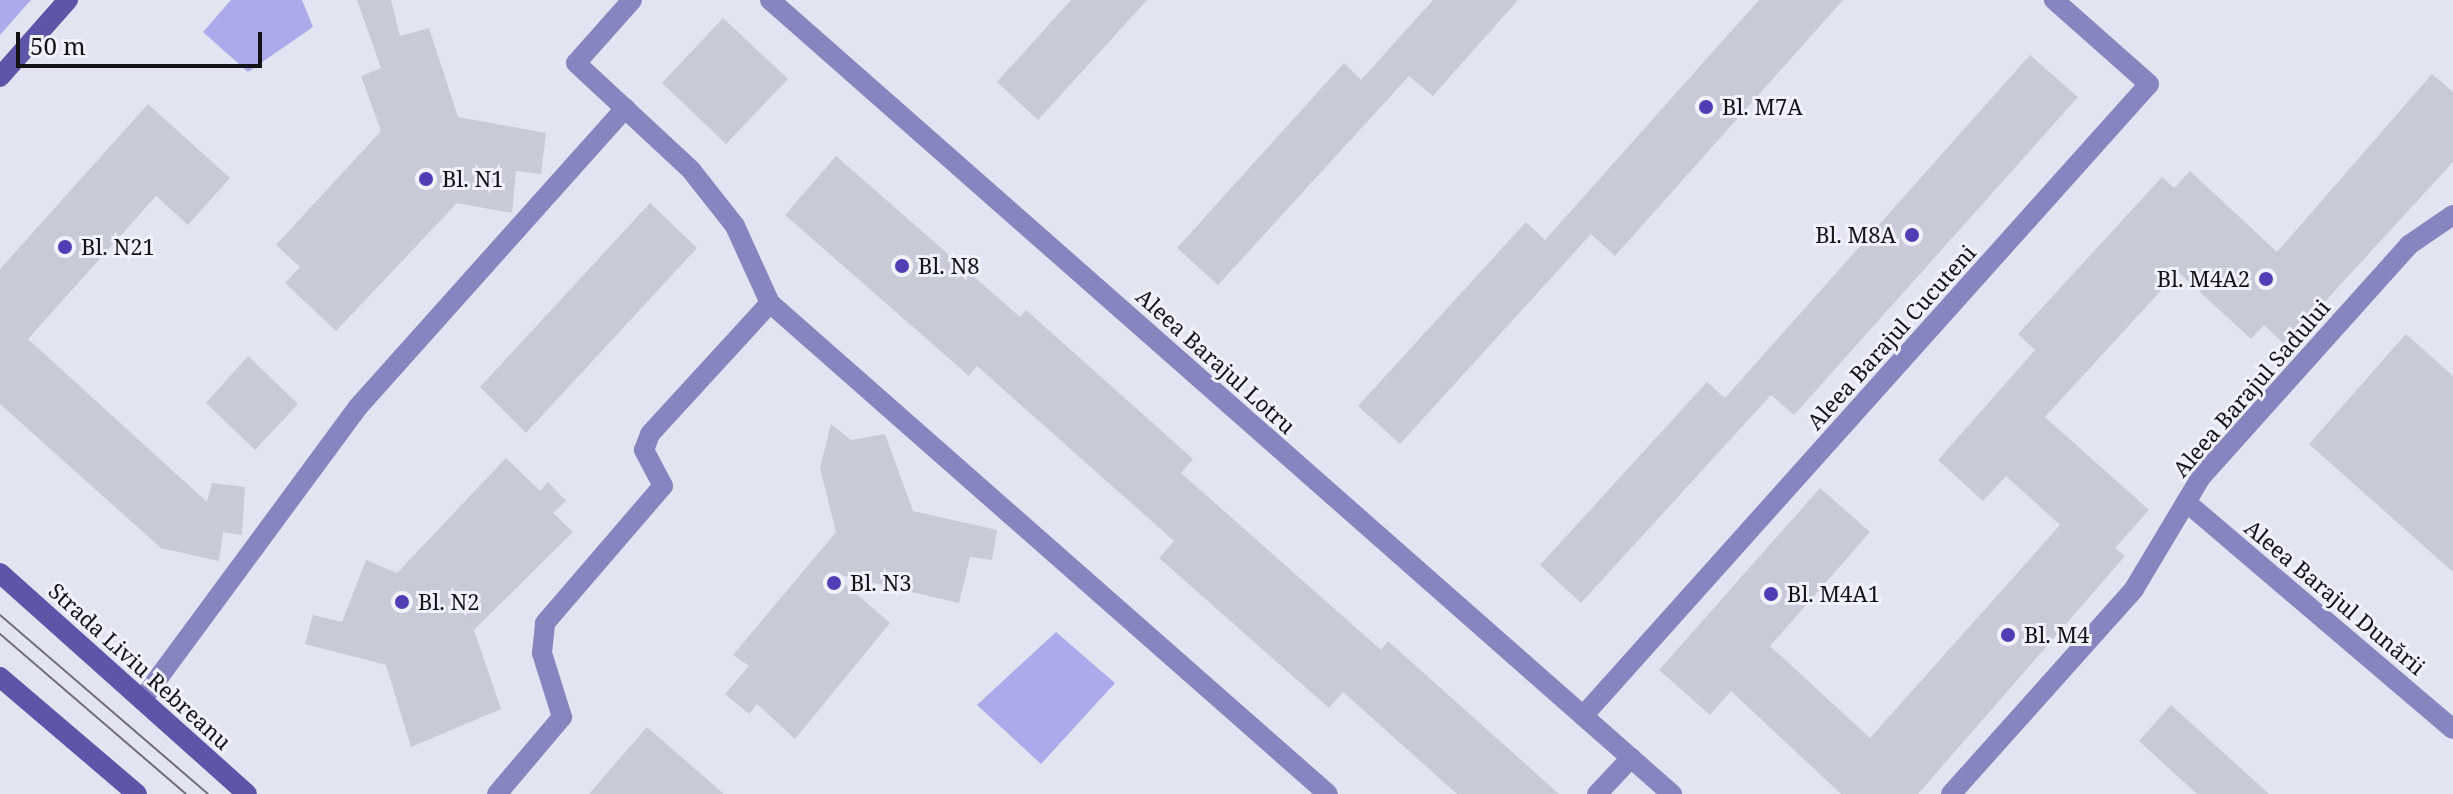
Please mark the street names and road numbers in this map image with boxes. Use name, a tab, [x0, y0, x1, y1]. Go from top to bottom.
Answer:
street label: Aleea Barajul Cucuteni	[1801, 239, 1981, 435]
street label: Aleea Barajul Lotru	[1131, 283, 1301, 439]
street label: Aleea Barajul Sadului	[2167, 294, 2335, 482]
street label: Aleea Barajul Dunării	[2240, 514, 2430, 680]
street label: Strada Liviu Rebreanu	[43, 577, 237, 755]

